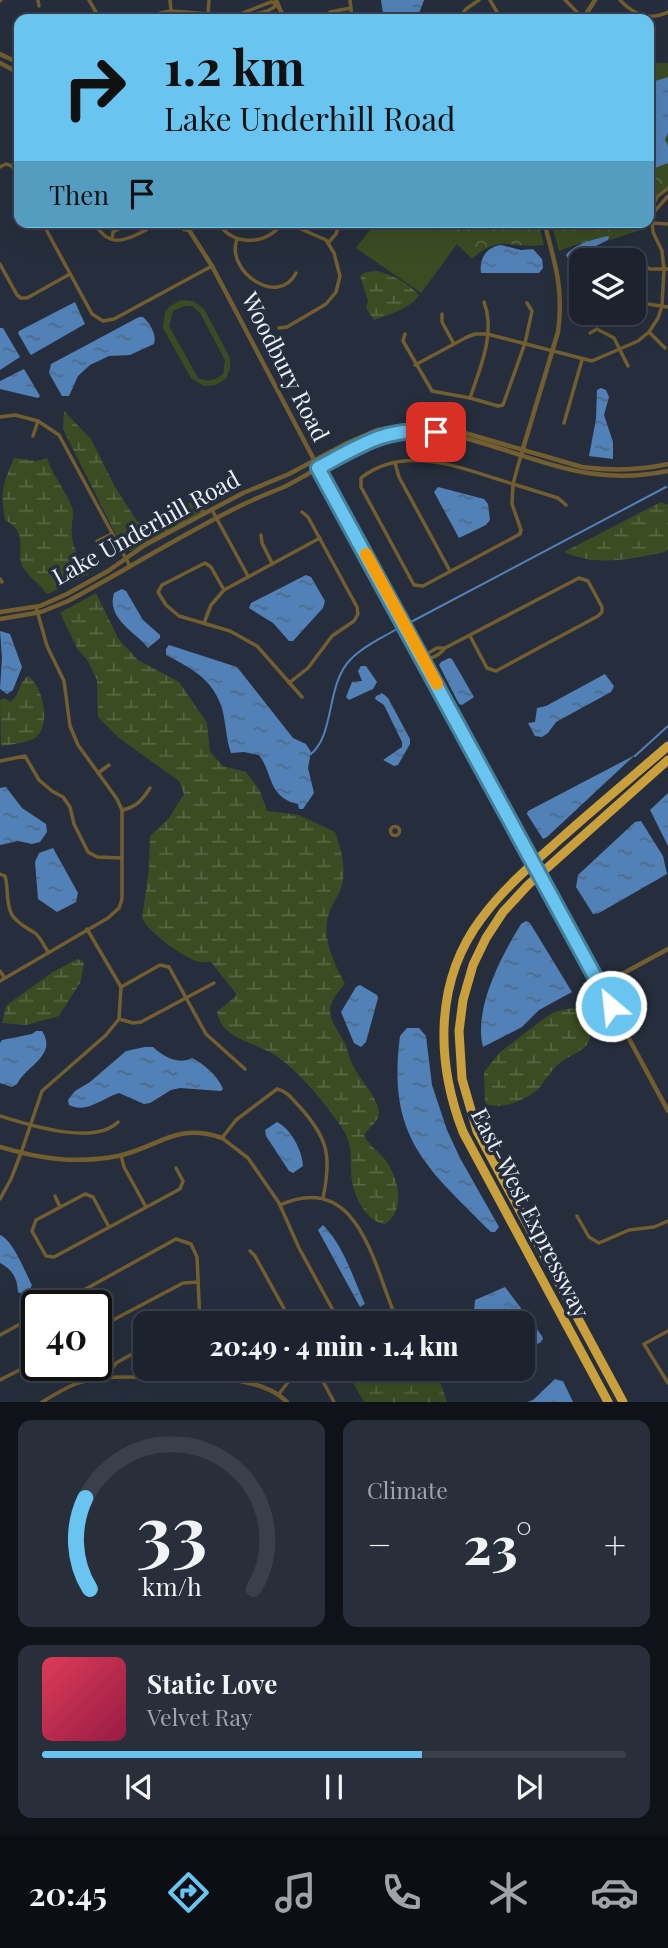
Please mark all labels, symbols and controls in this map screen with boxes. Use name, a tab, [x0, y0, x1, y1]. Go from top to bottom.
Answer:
text: 1.2 km	[164, 33, 305, 98]
icon: right	[49, 42, 140, 133]
text: Lake Underhill Road	[164, 96, 456, 139]
icon: arrive	[123, 175, 161, 213]
text: Then	[49, 177, 109, 212]
map controls	[569, 248, 646, 325]
button: layers	[569, 248, 646, 325]
street label: Woodbury Road	[235, 286, 337, 446]
pin	[406, 402, 466, 462]
icon: arrive	[417, 413, 455, 451]
street label: Lake Underhill Road	[46, 462, 244, 591]
position arrow	[574, 969, 648, 1043]
street label: East-West Expressway	[465, 1102, 598, 1323]
speed limit sign: 40	[21, 1290, 112, 1381]
text: 20:49 · 4 min · 1.4 km	[209, 1328, 459, 1363]
text: Climate	[367, 1474, 448, 1505]
text: 33	[136, 1481, 207, 1578]
text: 23°	[464, 1509, 532, 1578]
text: −	[367, 1518, 392, 1569]
text: +	[604, 1518, 626, 1569]
text: km/h	[142, 1569, 202, 1602]
text: Static Love	[147, 1666, 277, 1701]
text: Velvet Ray	[147, 1701, 252, 1732]
icon: previous	[120, 1768, 158, 1806]
icon: pause	[315, 1768, 353, 1806]
icon: next	[510, 1768, 548, 1806]
icon: directions	[164, 1868, 213, 1917]
icon: music	[271, 1868, 320, 1917]
icon: phone	[377, 1868, 426, 1917]
icon: climate	[484, 1868, 533, 1917]
icon: car	[590, 1868, 639, 1917]
text: 20:45	[29, 1871, 107, 1914]

